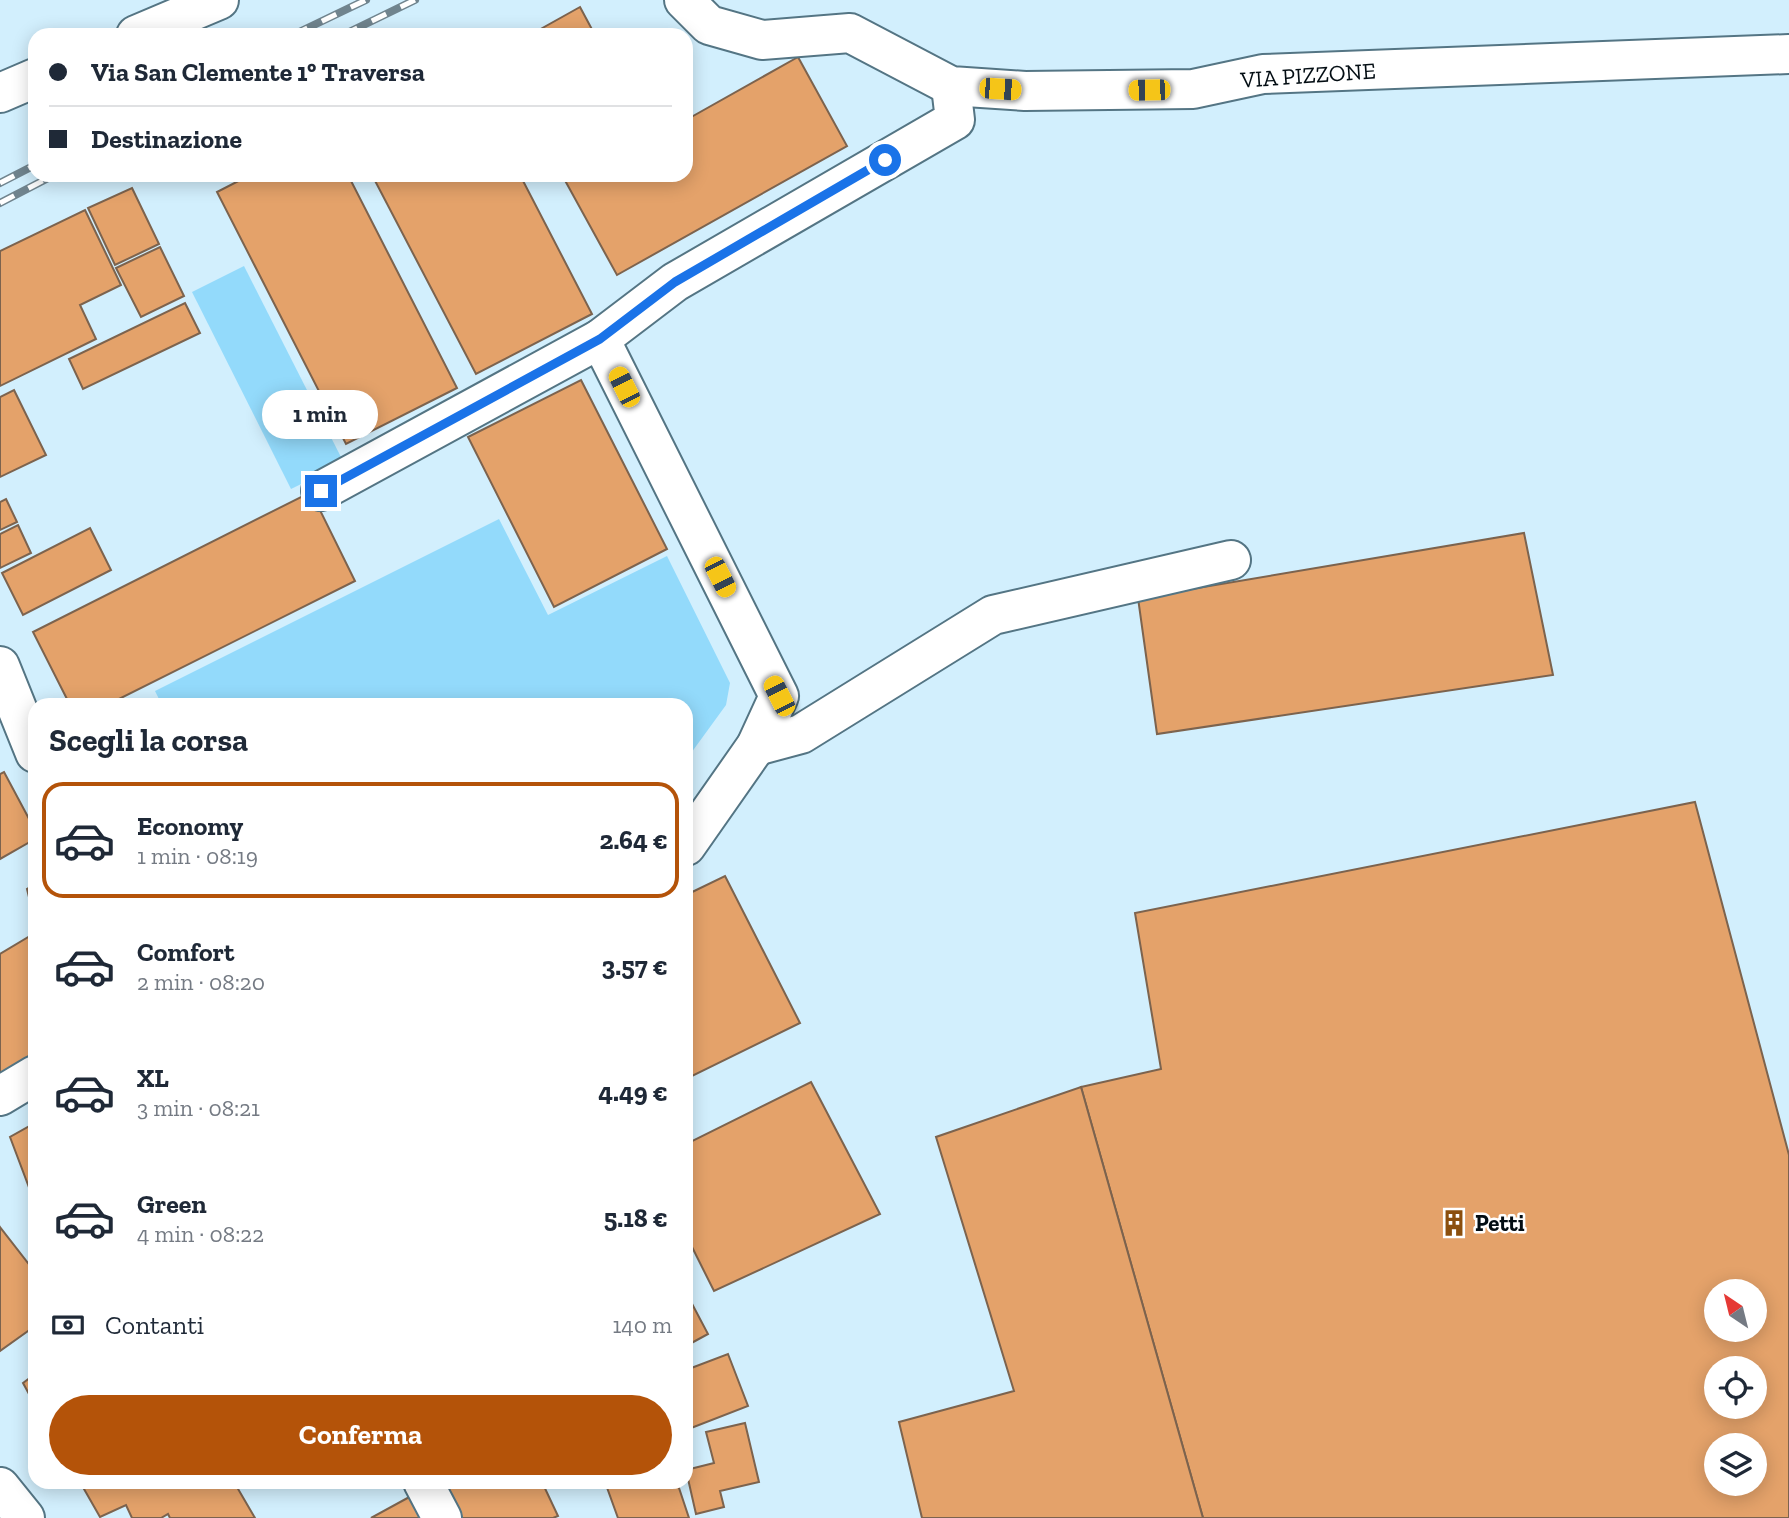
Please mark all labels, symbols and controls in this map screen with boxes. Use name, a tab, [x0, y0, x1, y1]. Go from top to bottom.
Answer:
text: Via San Clemente 1° Traversa	[91, 56, 425, 88]
street label: VIA PIZZONE	[1238, 56, 1377, 94]
car	[979, 77, 1022, 101]
car	[1128, 79, 1171, 101]
text: Destinazione	[91, 123, 242, 155]
route start	[869, 144, 901, 176]
car	[606, 364, 643, 410]
callout: 1 min	[263, 390, 379, 438]
text: 1 min	[293, 400, 347, 428]
route end	[305, 475, 337, 507]
car	[702, 554, 739, 600]
car	[761, 673, 798, 719]
text: Scegli la corsa	[49, 721, 248, 759]
icon: car	[53, 809, 116, 872]
text: Economy	[137, 810, 243, 842]
text: 2.64 €	[599, 824, 668, 856]
text: 1 min · 08:19	[137, 842, 258, 870]
icon: car	[53, 935, 116, 998]
text: Comfort	[137, 936, 234, 968]
text: 3.57 €	[602, 950, 668, 982]
text: 2 min · 08:20	[137, 968, 265, 996]
icon: car	[53, 1061, 116, 1124]
text: XL	[137, 1062, 169, 1094]
text: 4.49 €	[598, 1076, 668, 1108]
text: 3 min · 08:21	[137, 1094, 260, 1122]
icon: car	[53, 1187, 116, 1250]
text: Green	[137, 1188, 207, 1220]
text: 5.18 €	[604, 1202, 668, 1234]
building icon: Petti	[1439, 1208, 1469, 1238]
place label: Petti	[1475, 1209, 1525, 1237]
text: 4 min · 08:22	[137, 1220, 264, 1248]
north arrow	[1704, 1279, 1768, 1342]
map controls	[1704, 1279, 1767, 1496]
icon: cash	[49, 1306, 87, 1344]
text: Contanti	[105, 1309, 204, 1341]
text: 140 m	[612, 1311, 672, 1339]
button: locate	[1704, 1356, 1767, 1419]
button: Conferma	[49, 1395, 672, 1475]
button: layers	[1704, 1433, 1767, 1496]

